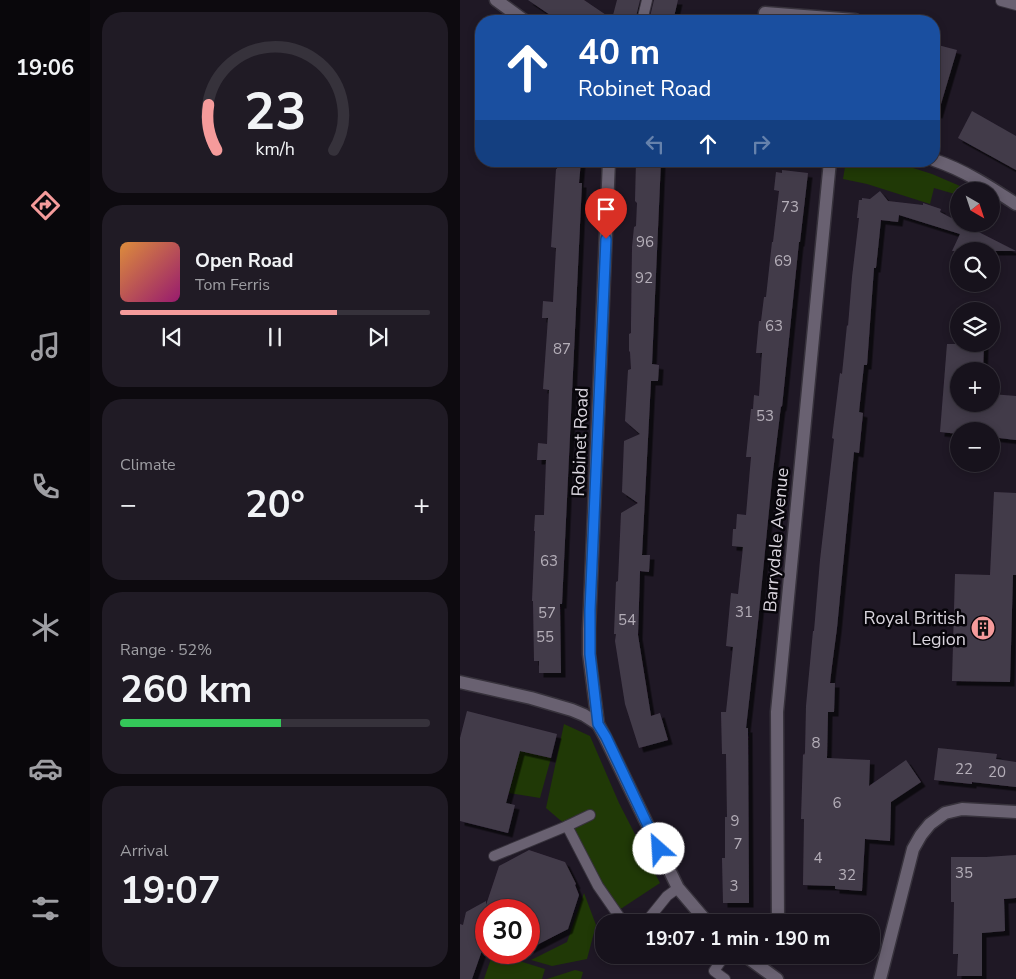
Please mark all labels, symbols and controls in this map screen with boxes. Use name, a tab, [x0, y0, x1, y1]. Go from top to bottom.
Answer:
text: 40 m	[578, 29, 660, 76]
icon: ahead	[495, 35, 560, 100]
text: 19:06	[16, 53, 74, 83]
text: Robinet Road	[578, 74, 711, 104]
text: 23	[244, 76, 306, 147]
icon: left	[641, 130, 669, 158]
icon: ahead	[694, 130, 722, 158]
icon: right	[747, 130, 775, 158]
text: km/h	[255, 137, 295, 161]
north arrow	[950, 182, 1000, 232]
map controls	[950, 182, 1000, 472]
icon: directions	[28, 188, 63, 223]
pin	[585, 188, 627, 239]
icon: arrive	[592, 195, 620, 223]
house number: 73	[781, 197, 799, 217]
house number: 96	[636, 232, 654, 252]
button: search	[950, 242, 1000, 292]
text: Open Road	[195, 248, 293, 274]
house number: 69	[774, 251, 792, 271]
house number: 92	[635, 268, 653, 288]
text: Tom Ferris	[195, 274, 270, 296]
button: layers	[950, 302, 1000, 352]
house number: 63	[765, 316, 783, 336]
icon: previous	[158, 323, 186, 351]
icon: pause	[261, 323, 289, 351]
icon: next	[364, 323, 392, 351]
icon: music	[28, 329, 63, 364]
house number: 87	[553, 339, 571, 359]
button: +	[950, 362, 1000, 412]
street label: Robinet Road	[566, 387, 594, 497]
house number: 53	[756, 406, 774, 426]
button: −	[950, 422, 1000, 472]
text: Climate	[120, 454, 175, 476]
street label: Barrydale Avenue	[758, 467, 794, 613]
icon: phone	[28, 469, 63, 504]
text: 20°	[245, 479, 305, 530]
text: −	[120, 486, 137, 524]
text: +	[413, 486, 430, 524]
house number: 63	[540, 551, 558, 571]
house number: 31	[735, 602, 753, 622]
house number: 57	[538, 603, 556, 623]
place label: Royal British Legion	[864, 606, 966, 651]
icon: climate	[28, 610, 63, 645]
house number: 54	[618, 610, 636, 630]
building icon: Royal British Legion	[970, 615, 996, 641]
house number: 55	[536, 627, 554, 647]
text: Range · 52%	[120, 639, 212, 661]
text: 260 km	[120, 664, 252, 715]
house number: 8	[811, 733, 821, 753]
icon: car	[28, 751, 63, 786]
house number: 22	[955, 759, 973, 779]
house number: 20	[988, 762, 1006, 782]
house number: 6	[832, 793, 842, 813]
house number: 9	[730, 811, 740, 831]
position arrow	[632, 822, 684, 874]
house number: 7	[733, 834, 743, 854]
text: Arrival	[120, 840, 168, 862]
house number: 4	[813, 848, 823, 868]
house number: 35	[955, 863, 973, 883]
text: 19:07	[120, 865, 221, 916]
house number: 32	[838, 865, 856, 885]
house number: 3	[729, 876, 739, 896]
icon: filters	[28, 891, 63, 926]
speed limit sign: 30	[475, 899, 540, 964]
text: 19:07 · 1 min · 190 m	[645, 926, 830, 952]

